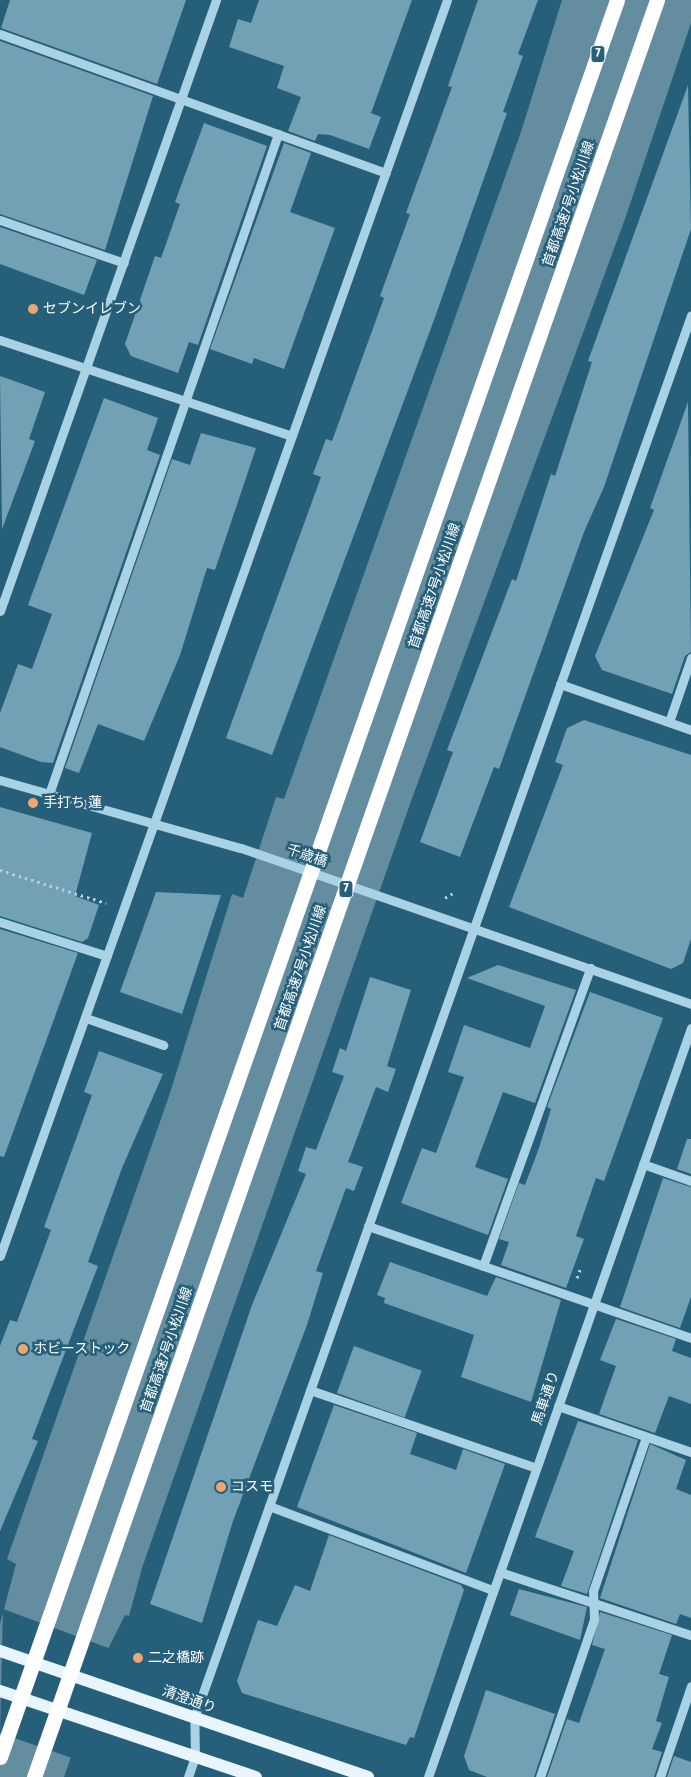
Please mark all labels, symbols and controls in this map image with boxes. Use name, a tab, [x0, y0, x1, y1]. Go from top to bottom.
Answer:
road number: 7	[589, 44, 607, 64]
street label: 首都高速7号小松川線	[540, 139, 598, 269]
place label: セブンイレブン	[43, 301, 141, 317]
marker: セブンイレブン	[27, 303, 39, 315]
street label: 首都高速7号小松川線	[406, 521, 464, 651]
place label: 手打ち 蓮	[43, 795, 102, 811]
marker: 手打ち 蓮	[27, 797, 39, 809]
street label: 千歳橋	[284, 841, 330, 871]
road number: 7	[337, 880, 355, 899]
street label: 首都高速7号小松川線	[272, 903, 330, 1033]
street label: 首都高速7号小松川線	[138, 1285, 196, 1415]
place label: ホビーストック	[33, 1341, 131, 1357]
marker: ホビーストック	[17, 1343, 29, 1355]
street label: 馬車通り	[529, 1369, 563, 1427]
place label: コスモ	[231, 1479, 273, 1495]
marker: コスモ	[215, 1481, 227, 1493]
place label: 二之橋跡	[148, 1650, 204, 1666]
marker: 二之橋跡	[132, 1652, 144, 1664]
street label: 清澄通り	[160, 1683, 218, 1717]

